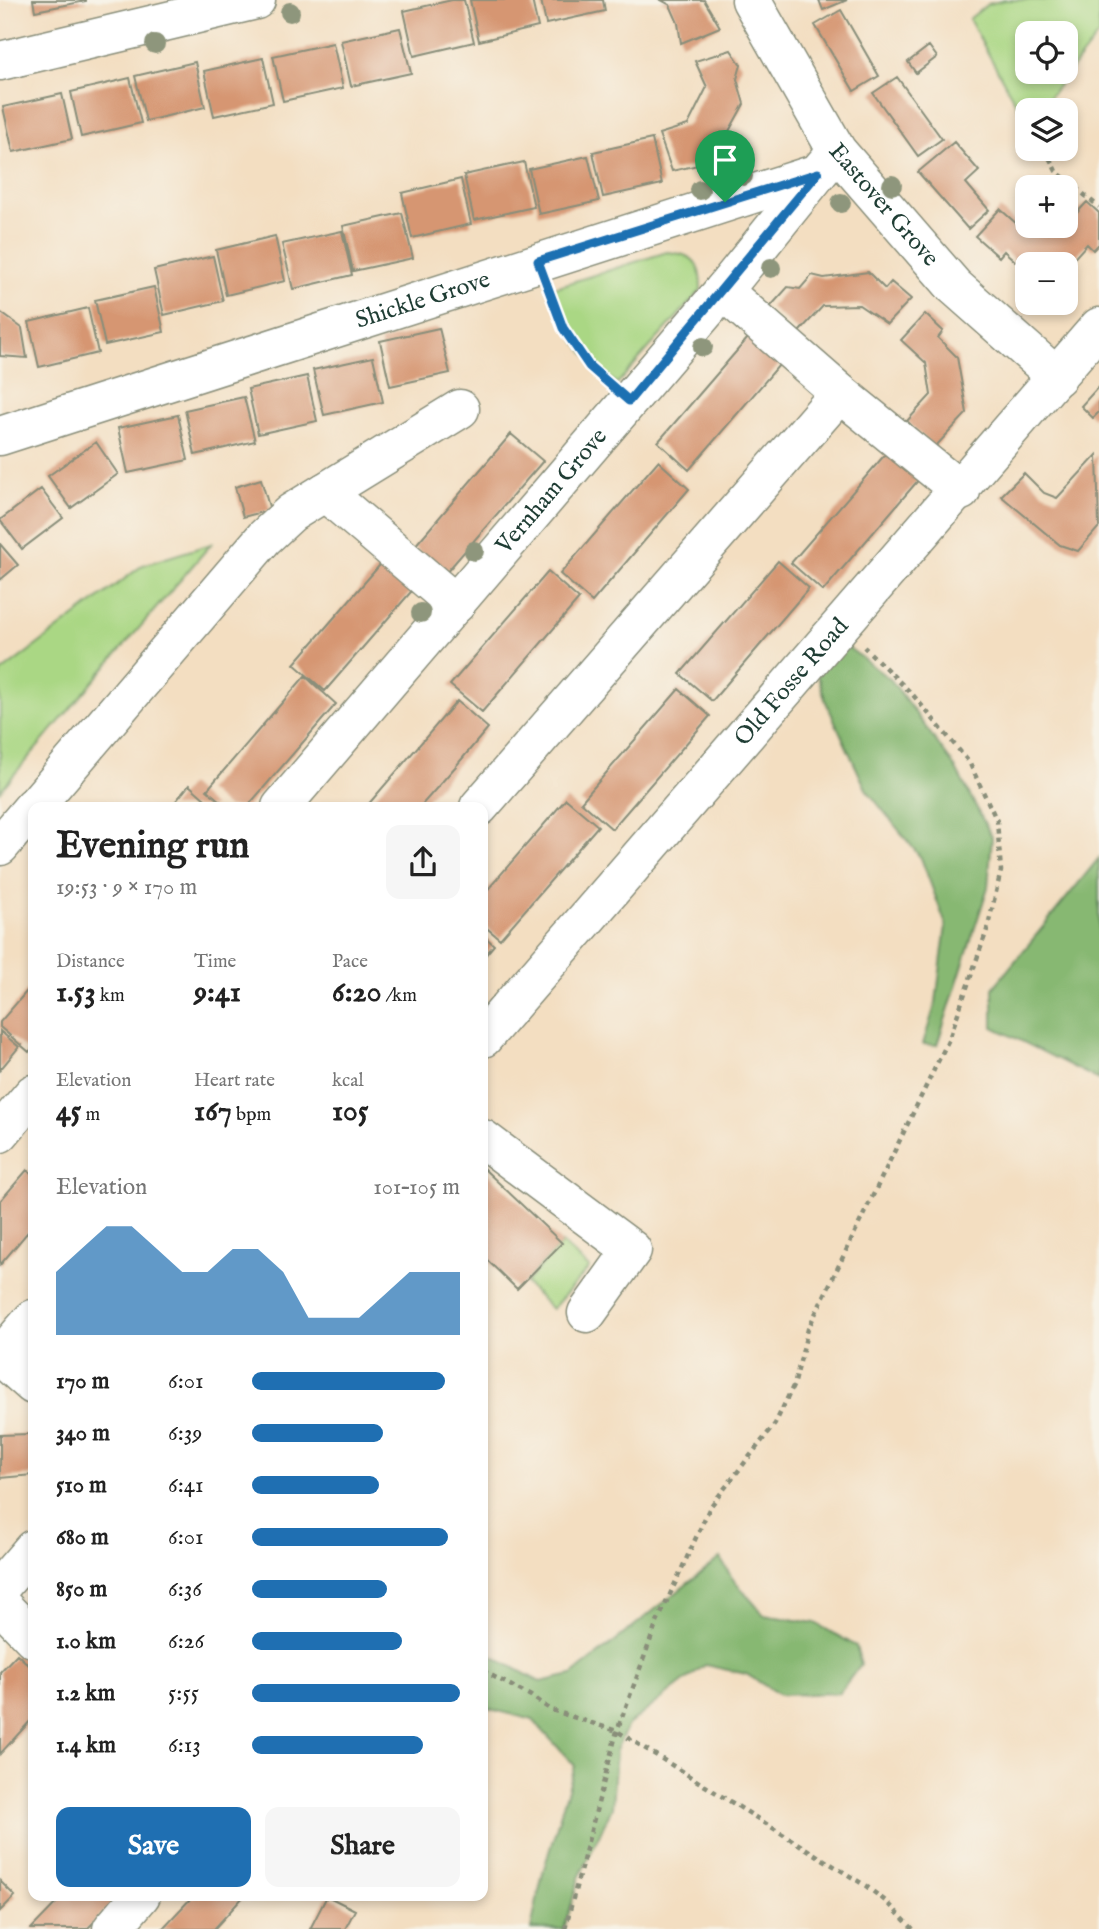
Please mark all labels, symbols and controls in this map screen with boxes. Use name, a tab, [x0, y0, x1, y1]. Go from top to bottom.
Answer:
map controls	[1015, 21, 1078, 315]
button: locate	[1015, 21, 1078, 84]
button: layers	[1015, 98, 1078, 161]
pin	[695, 130, 755, 202]
street label: Eastover Grove	[821, 136, 946, 273]
icon: arrive	[706, 141, 744, 179]
button: +	[1015, 175, 1078, 238]
button: −	[1015, 252, 1078, 315]
street label: Shickle Grove	[352, 264, 494, 336]
street label: Vernham Grove	[488, 422, 614, 561]
street label: Old Fosse Road	[727, 611, 856, 753]
text: Evening run	[56, 823, 250, 871]
button: share	[386, 825, 460, 899]
text: 19:53 · 9 × 170 m	[56, 873, 197, 902]
text: Distance	[56, 950, 125, 974]
text: Time	[194, 950, 236, 974]
text: Pace	[332, 950, 368, 974]
text: 1.53	[56, 974, 96, 1012]
text: 9:41	[194, 974, 241, 1012]
text: 6:20	[332, 974, 381, 1012]
text: km	[96, 984, 125, 1008]
text: /km	[381, 984, 417, 1008]
text: Elevation	[56, 1069, 131, 1093]
text: Heart rate	[194, 1069, 275, 1093]
text: kcal	[332, 1069, 364, 1093]
text: 45	[56, 1093, 81, 1131]
text: 167	[194, 1093, 232, 1131]
text: 105	[332, 1093, 369, 1131]
text: m	[81, 1103, 100, 1127]
text: bpm	[232, 1103, 271, 1127]
text: Elevation	[56, 1173, 147, 1202]
text: 101–105 m	[373, 1173, 460, 1202]
text: 170 m	[56, 1367, 109, 1396]
text: 6:01	[168, 1367, 204, 1396]
text: 340 m	[56, 1419, 110, 1448]
text: 6:39	[168, 1419, 202, 1448]
text: 510 m	[56, 1471, 107, 1500]
text: 6:41	[168, 1471, 204, 1500]
text: 680 m	[56, 1523, 109, 1552]
text: 6:01	[168, 1523, 204, 1552]
text: 850 m	[56, 1575, 107, 1604]
text: 6:36	[168, 1575, 202, 1604]
text: 1.0 km	[56, 1627, 116, 1656]
text: 6:26	[168, 1627, 204, 1656]
text: 1.2 km	[56, 1679, 115, 1708]
text: 5:55	[168, 1679, 199, 1708]
text: 1.4 km	[56, 1731, 116, 1760]
text: 6:13	[168, 1731, 201, 1760]
button: Save	[56, 1807, 251, 1887]
button: Share	[265, 1807, 460, 1887]

